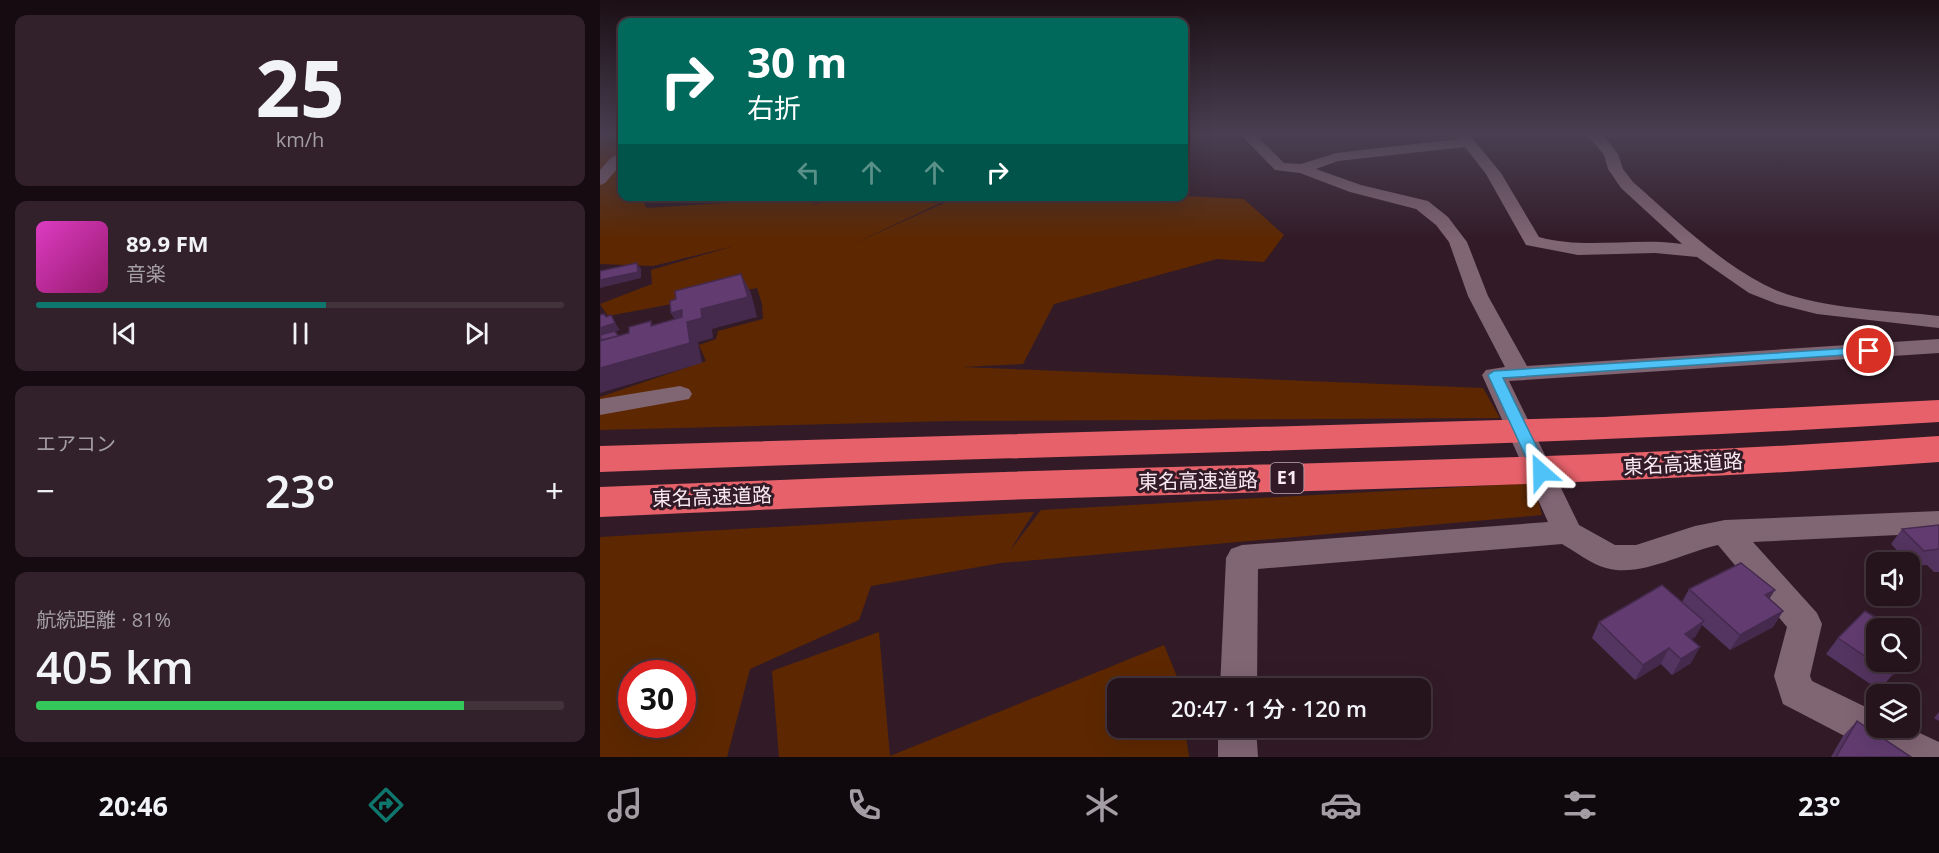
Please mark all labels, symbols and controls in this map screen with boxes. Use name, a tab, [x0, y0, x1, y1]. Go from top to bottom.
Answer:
text: 30 m	[747, 33, 847, 90]
text: 25	[255, 34, 345, 140]
icon: right	[648, 42, 726, 120]
text: 右折	[747, 89, 801, 126]
text: km/h	[276, 126, 324, 153]
icon: left	[792, 156, 825, 189]
icon: ahead	[855, 156, 888, 189]
icon: ahead	[918, 156, 951, 189]
icon: right	[981, 156, 1014, 189]
text: 89.9 FM	[126, 228, 209, 258]
text: 音楽	[126, 260, 166, 287]
icon: previous	[108, 317, 141, 350]
icon: pause	[284, 317, 317, 350]
icon: next	[460, 317, 493, 350]
pin	[1843, 325, 1894, 376]
icon: arrive	[1852, 334, 1885, 367]
text: エアコン	[36, 430, 116, 457]
position arrow	[1509, 440, 1573, 504]
street label: 東名高速道路	[1622, 447, 1744, 480]
text: 23°	[265, 460, 335, 521]
road number: E1	[1270, 463, 1304, 493]
street label: 東名高速道路	[1138, 466, 1258, 495]
text: −	[36, 468, 55, 513]
text: +	[545, 468, 564, 513]
street label: 東名高速道路	[652, 481, 772, 512]
map controls	[1866, 552, 1920, 738]
button: sound	[1866, 552, 1920, 606]
text: 航続距離 · 81%	[36, 606, 171, 633]
button: search	[1866, 618, 1920, 672]
text: 405 km	[36, 636, 194, 697]
speed limit sign: 30	[618, 660, 696, 738]
button: layers	[1866, 684, 1920, 738]
text: 20:47 · 1 分 · 120 m	[1171, 693, 1367, 723]
icon: directions	[365, 784, 407, 826]
icon: music	[604, 784, 646, 826]
icon: phone	[843, 784, 885, 826]
icon: climate	[1081, 784, 1123, 826]
icon: car	[1320, 784, 1362, 826]
icon: filters	[1559, 784, 1601, 826]
text: 20:46	[98, 787, 168, 824]
text: 23°	[1798, 787, 1840, 824]

